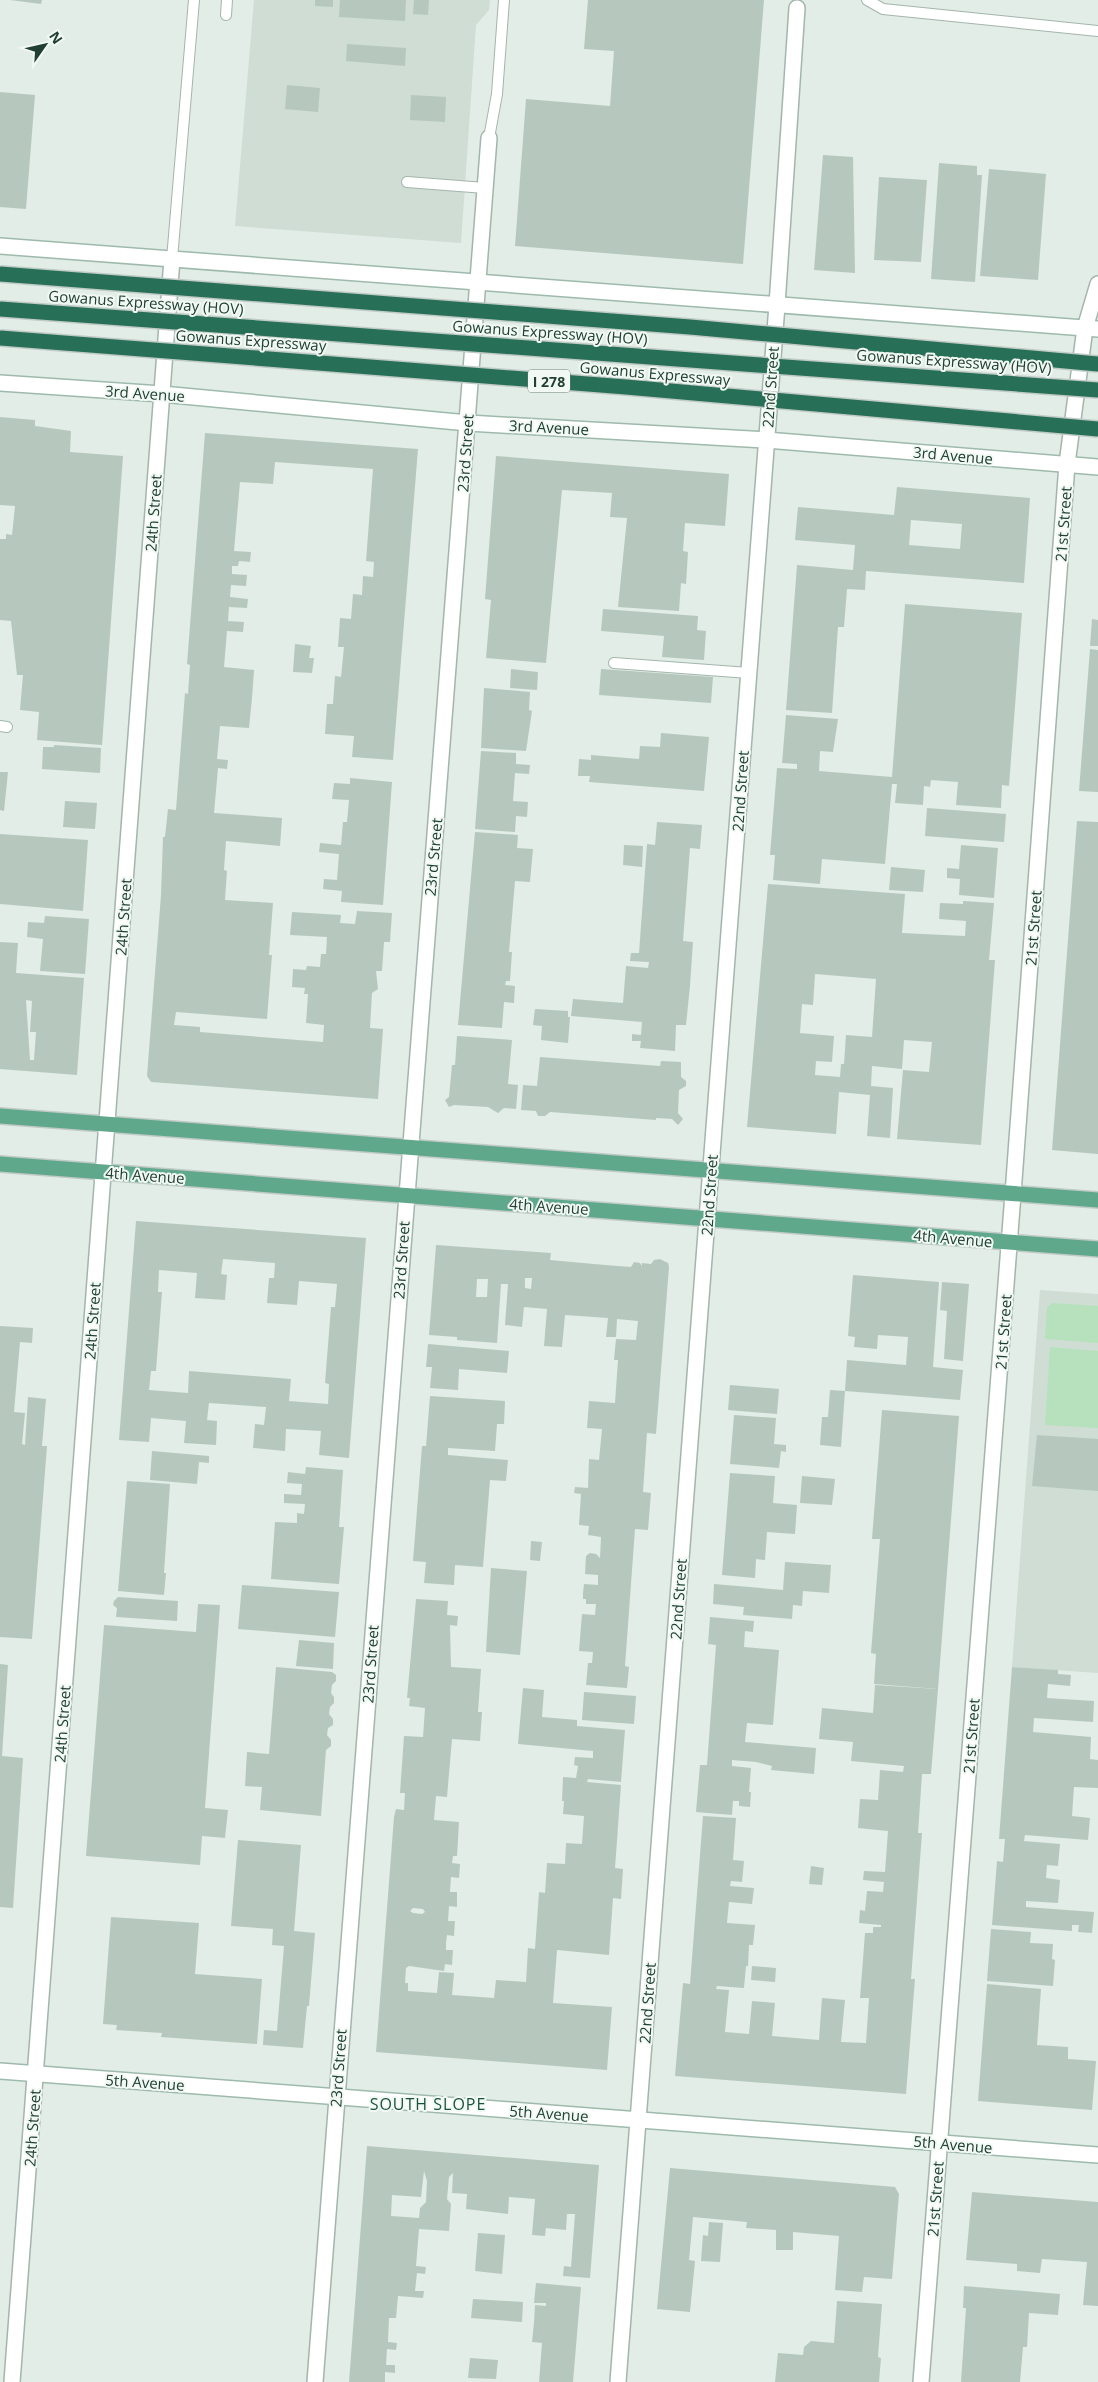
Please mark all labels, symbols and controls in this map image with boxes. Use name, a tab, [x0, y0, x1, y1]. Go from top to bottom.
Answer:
north arrow	[20, 20, 70, 70]
text: N	[45, 27, 67, 47]
street label: Gowanus Expressway (HOV)	[48, 285, 244, 319]
street label: Gowanus Expressway (HOV)	[452, 315, 648, 349]
street label: Gowanus Expressway	[175, 325, 328, 355]
street label: Gowanus Expressway (HOV)	[856, 344, 1052, 378]
street label: 22nd Street	[757, 346, 783, 428]
street label: Gowanus Expressway	[579, 356, 732, 390]
road number: I 278	[528, 370, 570, 392]
street label: 3rd Avenue	[104, 380, 186, 406]
street label: 23rd Street	[452, 413, 478, 493]
street label: 3rd Avenue	[509, 415, 589, 439]
street label: 3rd Avenue	[912, 442, 994, 468]
street label: 24th Street	[140, 474, 166, 552]
street label: 21st Street	[1050, 486, 1076, 562]
street label: 22nd Street	[727, 750, 753, 832]
street label: 23rd Street	[420, 817, 446, 897]
street label: 24th Street	[110, 878, 136, 956]
street label: 21st Street	[1020, 890, 1046, 966]
street label: 22nd Street	[696, 1154, 722, 1236]
street label: 4th Avenue	[105, 1162, 185, 1188]
street label: 4th Avenue	[509, 1193, 589, 1219]
street label: 23rd Street	[388, 1220, 414, 1300]
street label: 4th Avenue	[913, 1225, 993, 1251]
street label: 24th Street	[79, 1282, 105, 1360]
street label: 21st Street	[990, 1294, 1016, 1370]
street label: 22nd Street	[665, 1558, 691, 1640]
street label: 23rd Street	[357, 1624, 383, 1704]
street label: 24th Street	[49, 1685, 75, 1763]
street label: 21st Street	[958, 1698, 984, 1774]
street label: 22nd Street	[634, 1962, 660, 2044]
street label: 23rd Street	[325, 2028, 351, 2108]
street label: 5th Avenue	[105, 2069, 185, 2095]
street label: 24th Street	[19, 2089, 45, 2167]
district label: SOUTH SLOPE	[370, 2093, 486, 2115]
street label: 5th Avenue	[509, 2100, 589, 2126]
street label: 5th Avenue	[913, 2131, 993, 2157]
street label: 21st Street	[922, 2161, 948, 2237]

